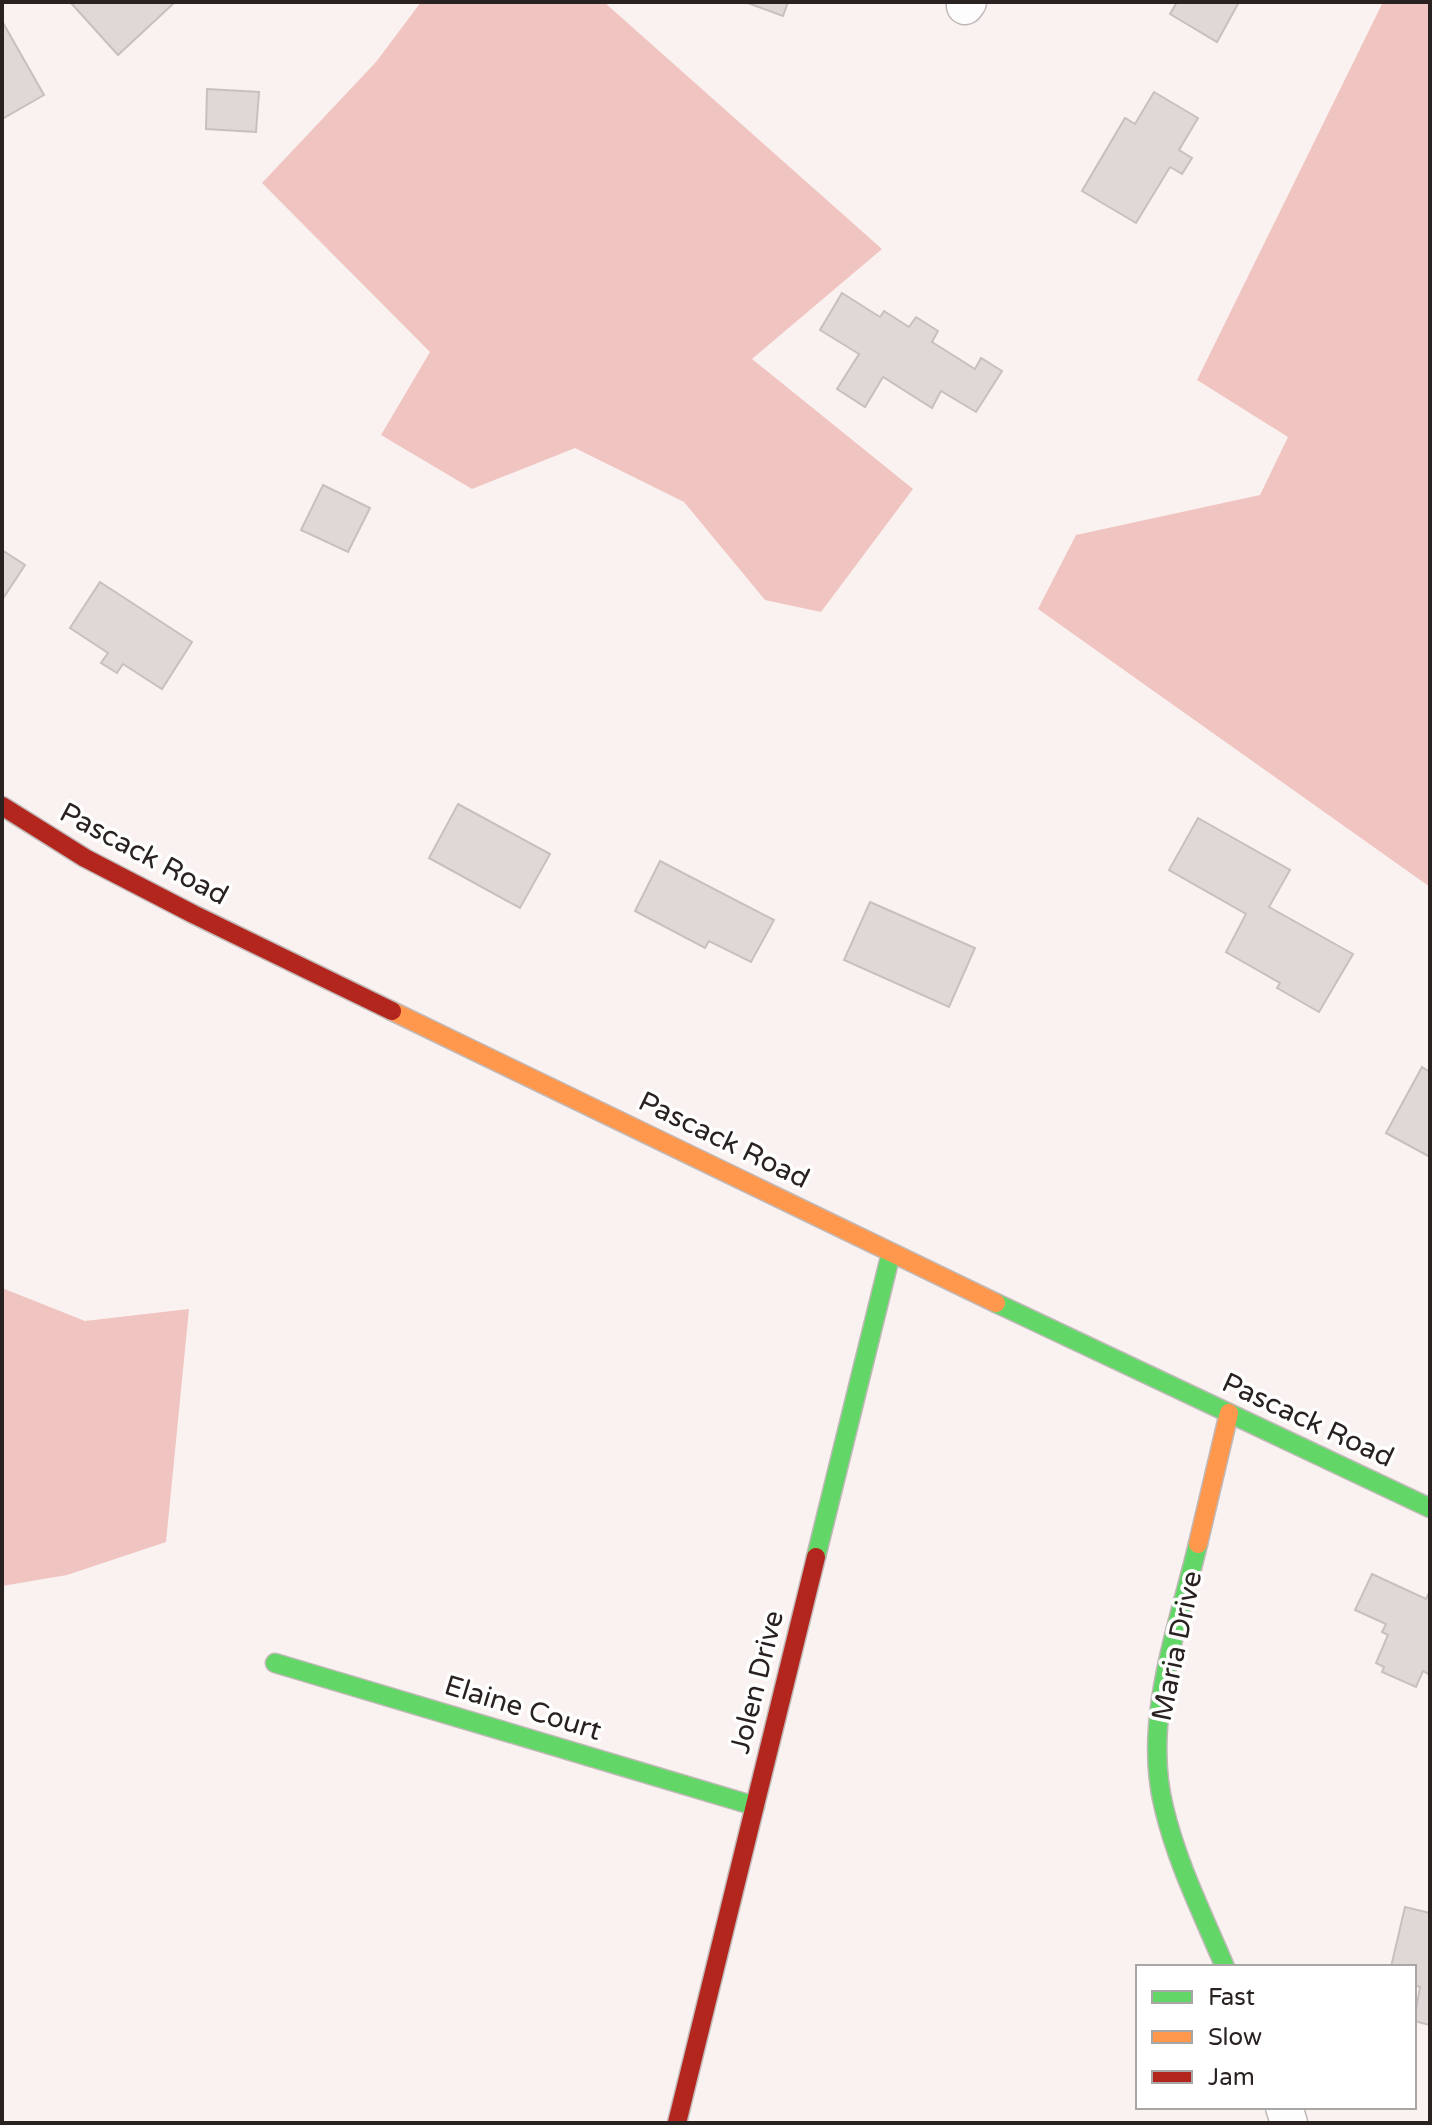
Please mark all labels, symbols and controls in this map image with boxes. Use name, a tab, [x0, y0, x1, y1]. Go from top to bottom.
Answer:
street label: Pascack Road	[54, 795, 234, 913]
street label: Pascack Road	[633, 1084, 815, 1196]
street label: Pascack Road	[1217, 1365, 1399, 1475]
street label: Maria Drive	[1145, 1568, 1209, 1724]
street label: Jolen Drive	[723, 1607, 791, 1757]
street label: Elaine Court	[440, 1668, 606, 1748]
legend	[1136, 1965, 1416, 2109]
text: Fast	[1208, 1983, 1255, 2012]
text: Slow	[1208, 2023, 1262, 2052]
text: Jam	[1208, 2063, 1255, 2092]

